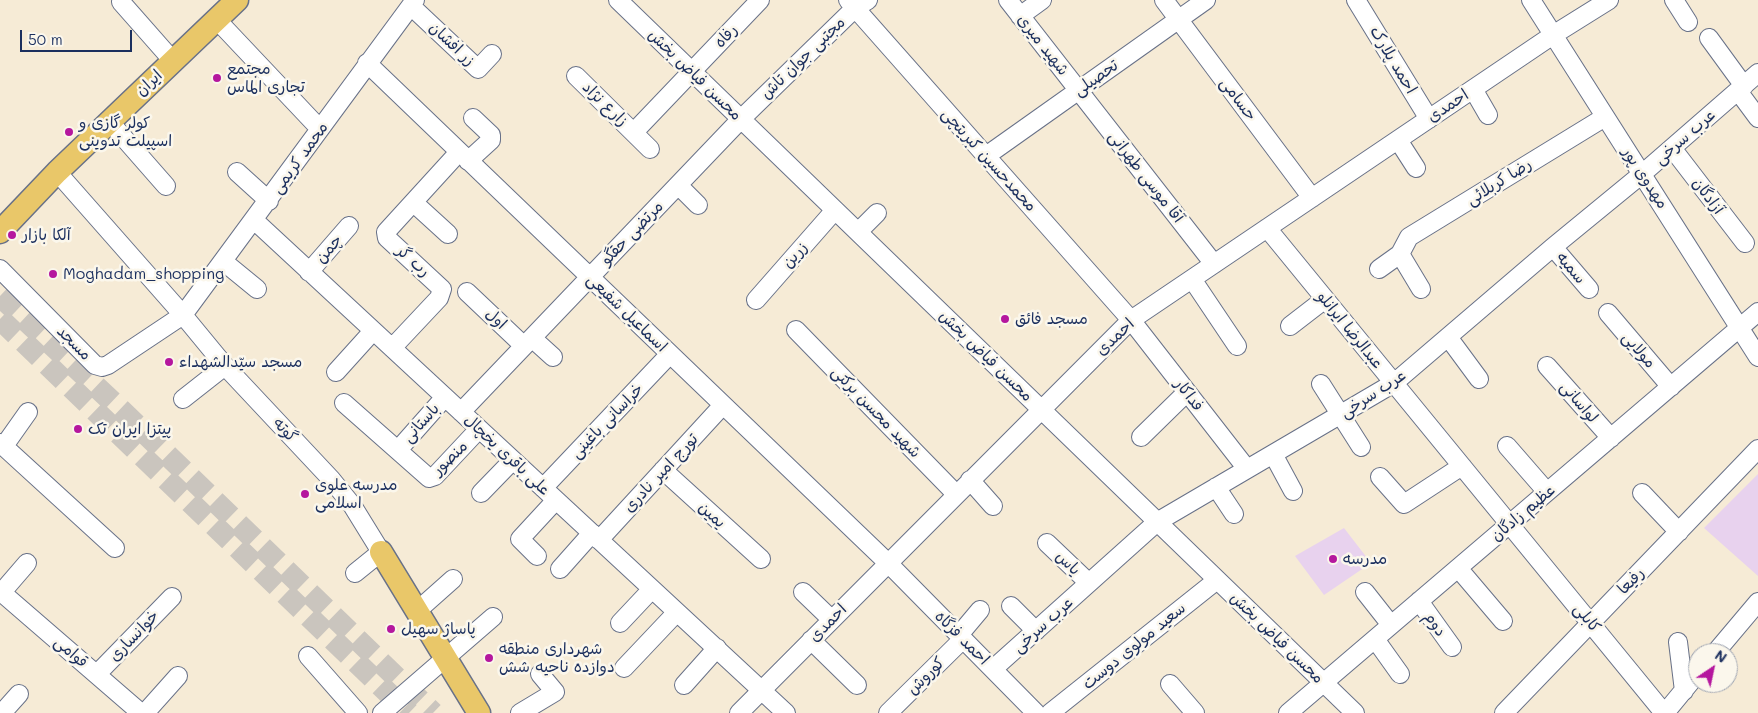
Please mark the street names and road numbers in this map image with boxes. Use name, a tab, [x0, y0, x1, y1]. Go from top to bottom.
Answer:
street label: شهید میری	[1013, 10, 1073, 80]
street label: مجتبی جوان تاش	[757, 13, 849, 103]
street label: زر افشان	[425, 18, 479, 70]
street label: رفاه	[710, 20, 742, 52]
street label: احمد پلارک	[1365, 23, 1421, 97]
street label: محسن فیاض بخش	[644, 25, 746, 125]
street label: تحصیلی	[1070, 56, 1122, 100]
street label: ایران	[132, 66, 166, 100]
street label: حسامی	[1216, 74, 1260, 124]
street label: زارع نژاد	[578, 78, 632, 130]
street label: احمدی	[1424, 85, 1472, 127]
street label: محمدحسین کبریتچی	[937, 104, 1041, 216]
street label: عرب سرخی	[1651, 105, 1719, 169]
street label: محمد کریمی	[268, 118, 332, 198]
street label: آقا موسی طهرانی	[1104, 127, 1188, 227]
street label: مهدوی پور	[1618, 144, 1672, 212]
street label: رضا کربلائی	[1463, 154, 1535, 210]
street label: آزادگان	[1688, 174, 1728, 218]
street label: مرتضی حقگو	[597, 197, 667, 269]
street label: چمن	[311, 231, 347, 267]
street label: زرین	[778, 238, 812, 272]
street label: رب گر	[392, 241, 434, 281]
street label: سمیه	[1552, 248, 1590, 288]
street label: اسماعیل شفیعی	[583, 270, 671, 356]
street label: عبدالرضا ایرانلو	[1313, 287, 1387, 373]
street label: اول	[481, 304, 511, 334]
street label: محسن فیاض بخش	[935, 306, 1037, 406]
street label: احمدی	[1092, 314, 1138, 360]
street label: مسجد	[53, 322, 95, 364]
street label: مولایی	[1618, 328, 1660, 372]
street label: شهید محسن برکتی	[827, 362, 925, 462]
street label: عرب سرخی	[1336, 366, 1410, 422]
street label: فداکار	[1170, 375, 1208, 415]
street label: لواسانی	[1556, 377, 1602, 427]
street label: خراسانی باغینی	[566, 379, 648, 463]
street label: باستانی	[398, 399, 444, 447]
street label: علی باقری یخچال	[460, 410, 554, 500]
street label: گوته	[269, 414, 301, 446]
street label: تورج امیر نادری	[620, 430, 702, 516]
street label: منصور	[428, 437, 472, 479]
street label: عظیم زادگان	[1487, 481, 1559, 545]
street label: یمین	[694, 498, 730, 532]
street label: یاس	[1052, 547, 1084, 579]
street label: رفیعا	[1614, 563, 1648, 599]
street label: محسن فیاض بخش	[1226, 588, 1328, 688]
street label: عرب سرخی	[1009, 593, 1077, 657]
street label: سعید مولوی دوست	[1079, 598, 1189, 694]
street label: احمدی	[805, 600, 851, 646]
street label: کابلی	[1569, 600, 1605, 636]
street label: خوانساری	[105, 606, 163, 666]
street label: احمد فزگاه	[931, 607, 993, 669]
street label: دوم	[1420, 608, 1450, 640]
street label: قوامی	[50, 632, 92, 672]
street label: کوروش	[903, 653, 949, 699]

